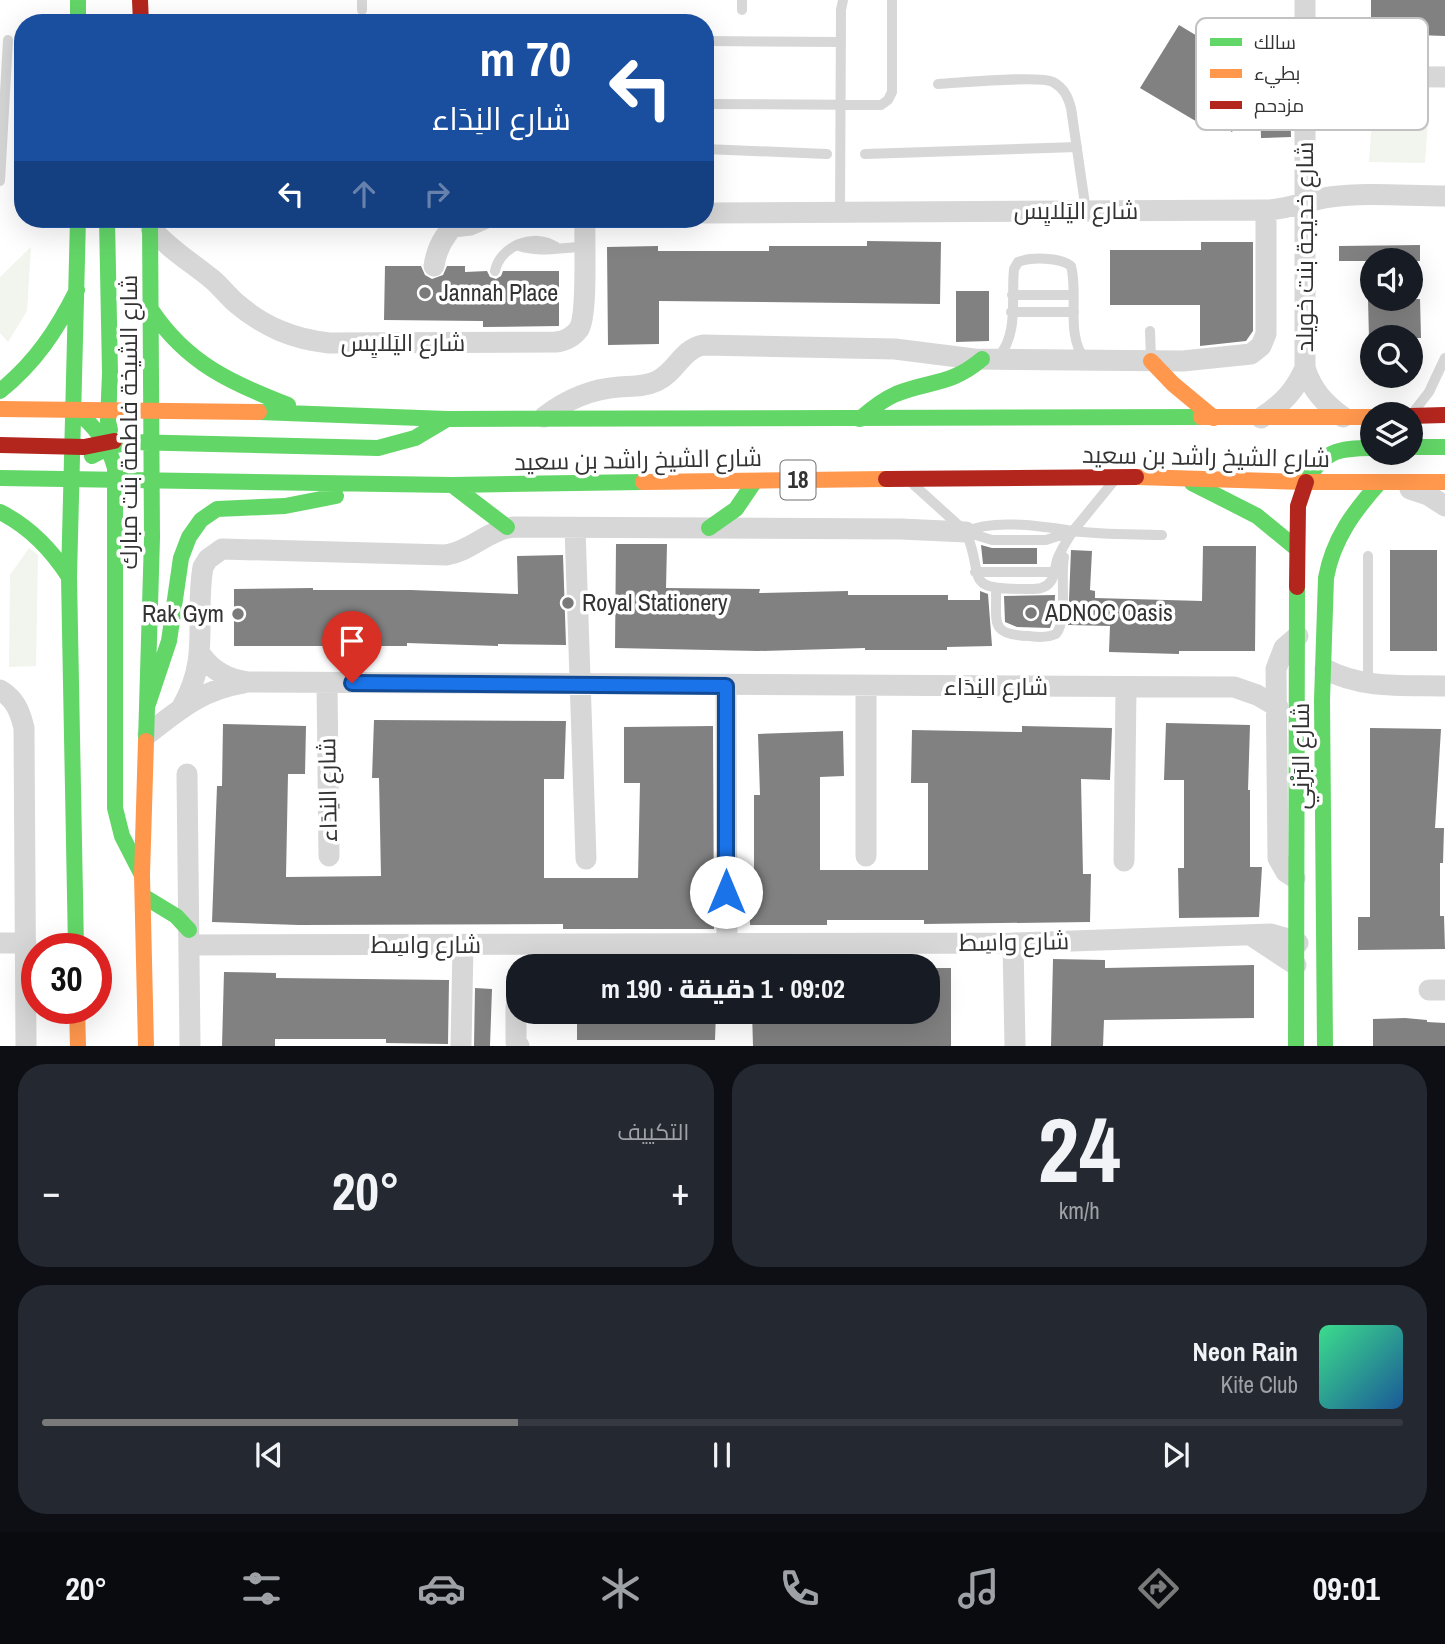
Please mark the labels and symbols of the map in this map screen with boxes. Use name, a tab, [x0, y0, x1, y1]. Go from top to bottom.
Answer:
legend	[1196, 18, 1428, 130]
text: سالك	[1254, 29, 1296, 55]
text: بطيء	[1254, 60, 1300, 88]
text: مزدحم	[1254, 92, 1304, 119]
street label: شارع خديجة بنت خويلد	[1288, 142, 1321, 352]
street label: شارع اليَلايِس	[1014, 194, 1138, 227]
street label: شارع الشيخة فاطمة بنت مبارك	[112, 275, 145, 569]
place label: Jannah Place	[439, 276, 558, 308]
marker: Jannah Place	[417, 285, 433, 301]
street label: شارع اليَلايِس	[341, 326, 465, 359]
street label: شارع الشيخ راشد بن سعيد	[1082, 438, 1330, 475]
street label: شارع الشيخ راشد بن سعيد	[514, 441, 762, 478]
road number: 18	[780, 460, 816, 500]
place label: Royal Stationery	[582, 586, 728, 618]
marker: Royal Stationery	[560, 595, 576, 611]
place label: ADNOC Oasis	[1044, 596, 1173, 628]
place label: Rak Gym	[142, 597, 224, 629]
marker: ADNOC Oasis	[1023, 605, 1039, 621]
marker: Rak Gym	[230, 606, 246, 622]
pin	[322, 611, 382, 683]
street label: شارع النِدَاء	[944, 670, 1048, 703]
street label: شارع البَرْنِي	[1284, 703, 1320, 809]
street label: شارع النِدَاء	[310, 738, 345, 843]
position arrow	[689, 855, 763, 929]
street label: شارع واسِط	[958, 924, 1070, 959]
street label: شارع واسِط	[371, 928, 481, 961]
speed limit sign: 30	[21, 933, 112, 1024]

